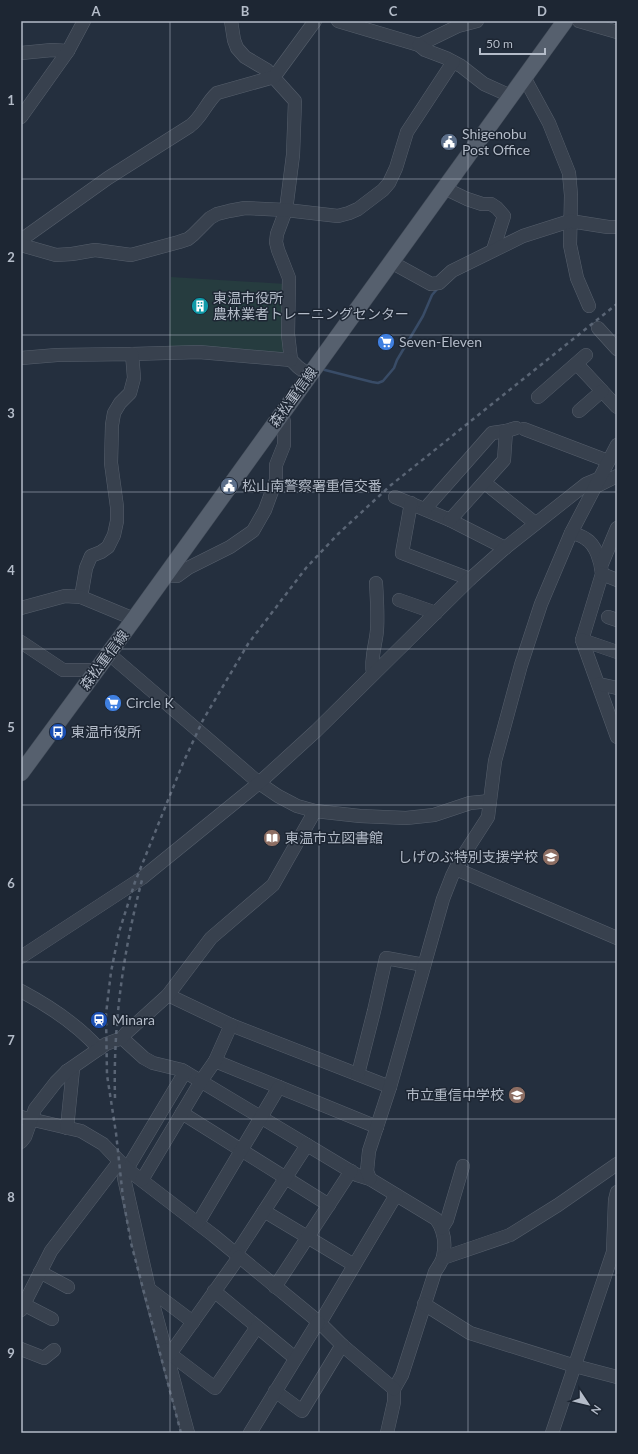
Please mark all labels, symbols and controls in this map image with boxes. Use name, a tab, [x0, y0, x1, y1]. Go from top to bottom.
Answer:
text: A	[90, 3, 101, 19]
text: B	[241, 3, 250, 19]
text: C	[389, 3, 398, 19]
text: D	[537, 3, 547, 19]
scale bar	[480, 30, 545, 56]
text: 50 m	[486, 36, 513, 51]
text: 1	[7, 92, 15, 108]
place label: Shigenobu Post Office	[462, 125, 530, 158]
public building icon: Shigenobu Post Office	[439, 132, 459, 152]
text: 2	[7, 249, 15, 265]
place label: 東温市役所 農林業者トレーニングセンター	[213, 289, 409, 322]
building icon: 東温市役所 農林業者トレーニングセンター	[190, 296, 210, 316]
supermarket icon: Seven-Eleven	[376, 332, 396, 352]
place label: Seven-Eleven	[399, 333, 482, 350]
street label: 森松重信線	[265, 363, 320, 430]
text: 3	[7, 405, 15, 421]
public building icon: 松山南警察署重信交番	[219, 476, 239, 496]
place label: 松山南警察署重信交番	[242, 477, 382, 494]
text: 4	[7, 562, 15, 578]
street label: 森松重信線	[76, 627, 131, 693]
supermarket icon: Circle K	[103, 693, 123, 713]
place label: Circle K	[126, 694, 174, 711]
text: 5	[7, 719, 15, 735]
bus stop icon: 東温市役所	[48, 722, 68, 742]
place label: 東温市役所	[71, 723, 141, 740]
library icon: 東温市立図書館	[262, 828, 282, 848]
place label: 東温市立図書館	[285, 829, 383, 846]
school or university icon: しげのぶ特別支援学校	[541, 847, 561, 867]
place label: しげのぶ特別支援学校	[398, 848, 538, 865]
text: 6	[7, 875, 15, 891]
station icon: Minara	[89, 1010, 109, 1030]
place label: Minara	[112, 1011, 155, 1028]
text: 7	[7, 1032, 15, 1048]
school or university icon: 市立重信中学校	[507, 1085, 527, 1105]
place label: 市立重信中学校	[406, 1086, 504, 1103]
text: 8	[7, 1189, 15, 1205]
text: 9	[7, 1345, 15, 1361]
north arrow	[568, 1384, 608, 1424]
text: N	[589, 1403, 604, 1417]

